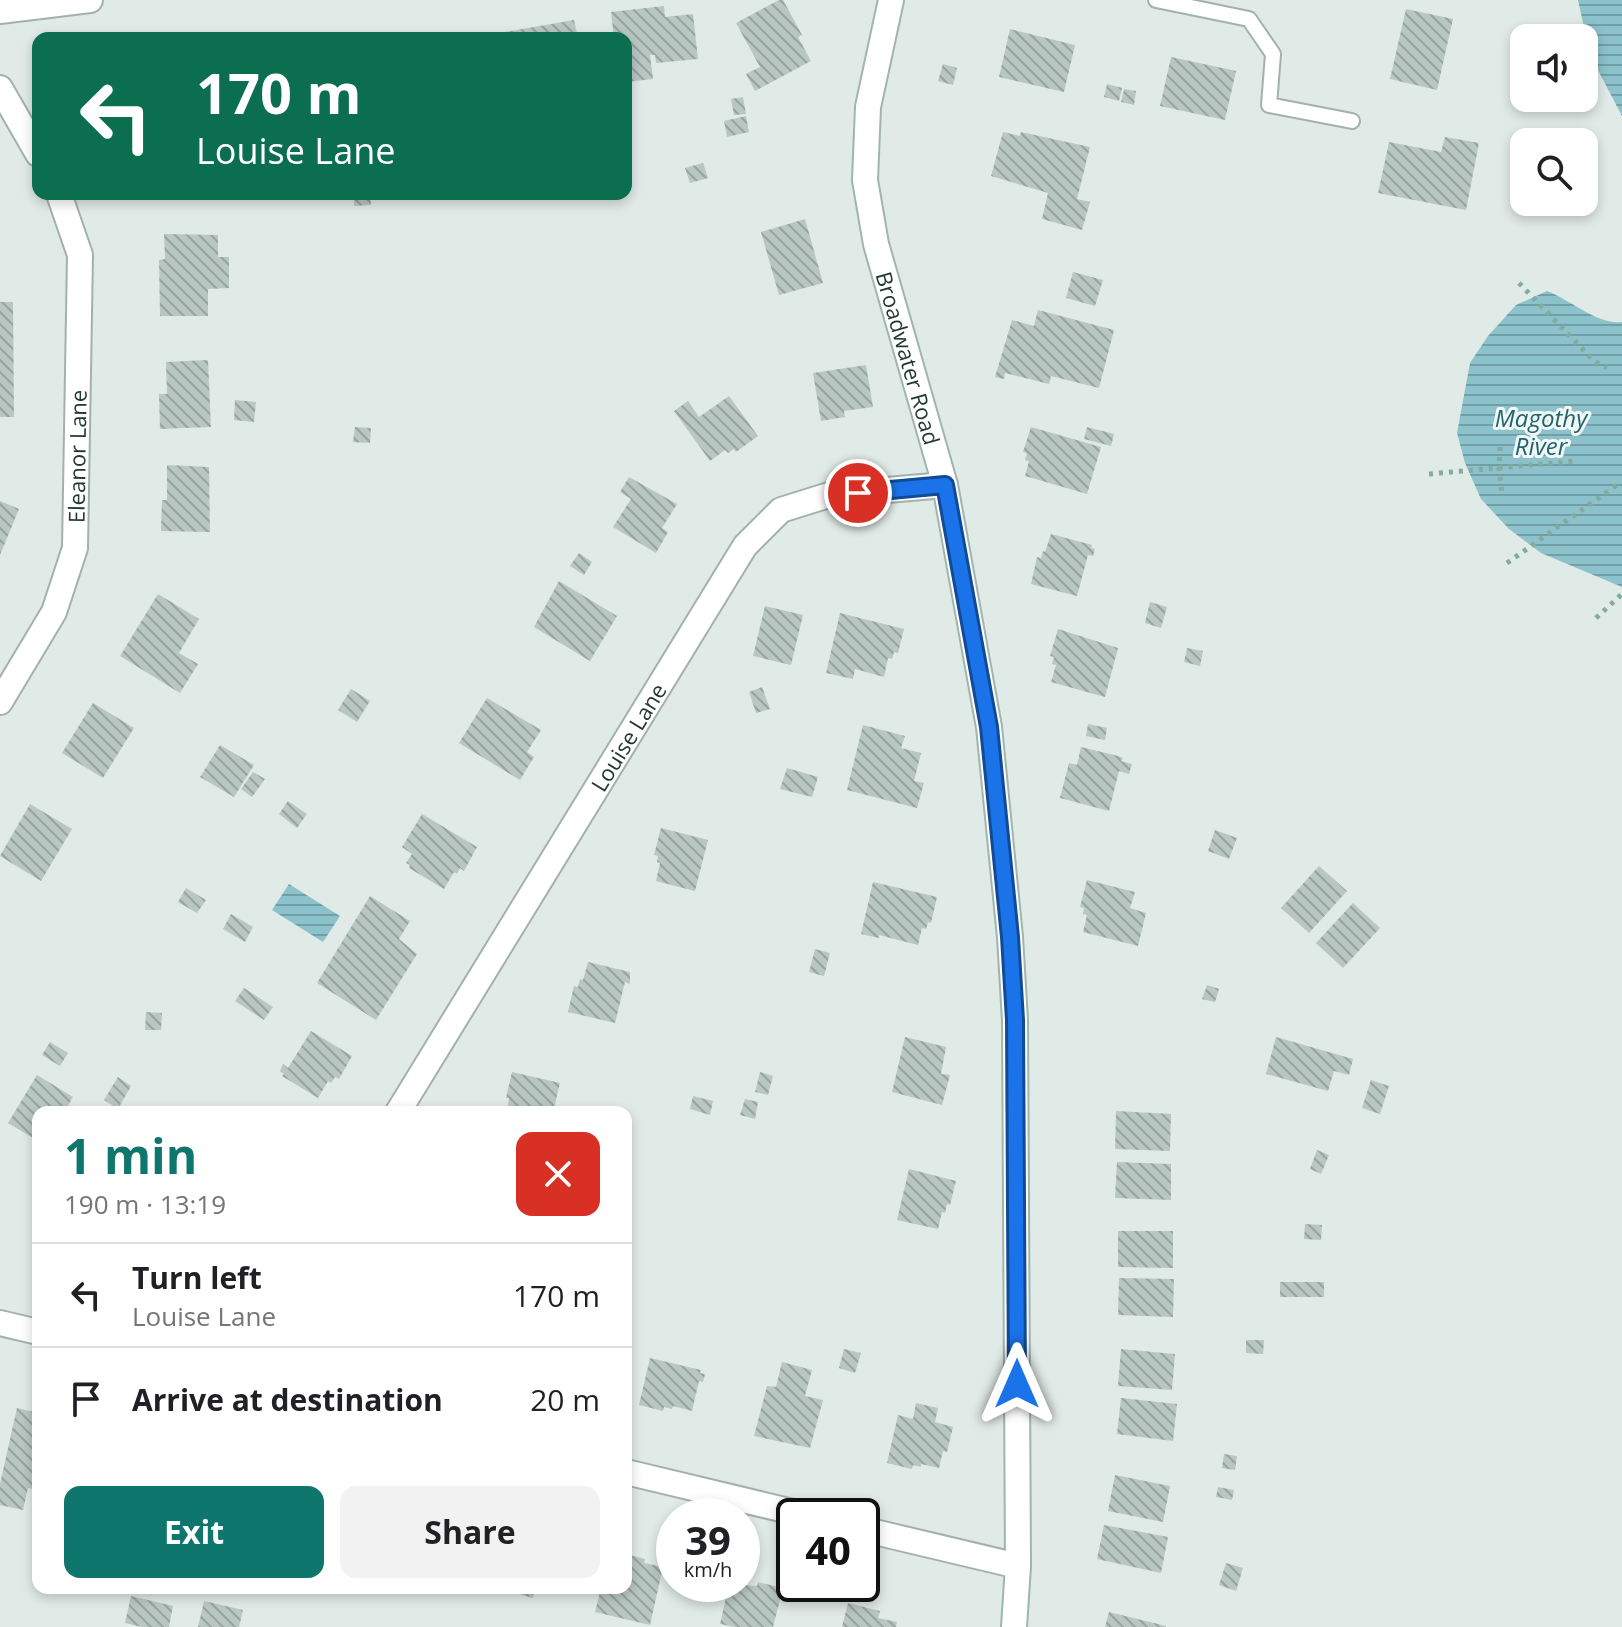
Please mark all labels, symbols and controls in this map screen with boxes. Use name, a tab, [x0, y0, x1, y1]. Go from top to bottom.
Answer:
map controls	[1510, 24, 1598, 216]
button: sound	[1510, 24, 1598, 112]
text: 170 m	[196, 54, 362, 130]
icon: left	[64, 64, 168, 168]
text: Louise Lane	[196, 126, 395, 175]
button: search	[1510, 128, 1598, 216]
street label: Broadwater Road	[870, 268, 948, 448]
street label: Eleanor Lane	[60, 389, 93, 523]
water label: Magothy River	[1495, 401, 1589, 462]
pin	[824, 459, 892, 527]
icon: arrive	[836, 471, 880, 515]
street label: Louise Lane	[583, 677, 673, 797]
text: 1 min	[64, 1123, 197, 1188]
button: close	[516, 1132, 600, 1216]
text: 190 m · 13:19	[64, 1186, 226, 1222]
text: Turn left	[132, 1257, 262, 1298]
icon: left	[64, 1273, 108, 1317]
text: 170 m	[513, 1275, 600, 1316]
text: Louise Lane	[132, 1298, 276, 1334]
position arrow	[975, 1342, 1059, 1426]
icon: arrive	[64, 1377, 108, 1421]
text: Arrive at destination	[132, 1379, 443, 1420]
text: 20 m	[530, 1379, 600, 1420]
button: Exit	[64, 1486, 324, 1578]
button: Share	[340, 1486, 600, 1578]
speed limit sign: 40	[776, 1498, 880, 1602]
text: 39	[685, 1512, 731, 1567]
text: km/h	[684, 1556, 732, 1583]

